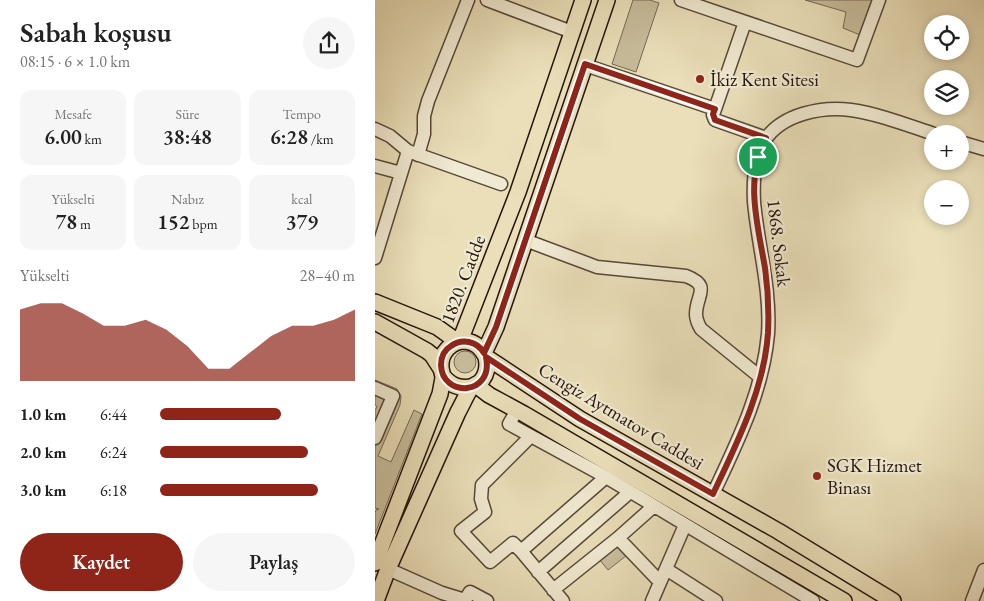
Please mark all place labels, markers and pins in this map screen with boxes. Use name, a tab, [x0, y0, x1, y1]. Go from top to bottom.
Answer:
place label: İkiz Kent Sitesi	[710, 67, 819, 92]
marker: İkiz Kent Sitesi	[694, 73, 706, 85]
pin	[737, 136, 779, 178]
place label: SGK Hizmet Binası	[827, 453, 922, 500]
marker: SGK Hizmet Binası	[811, 470, 823, 482]

